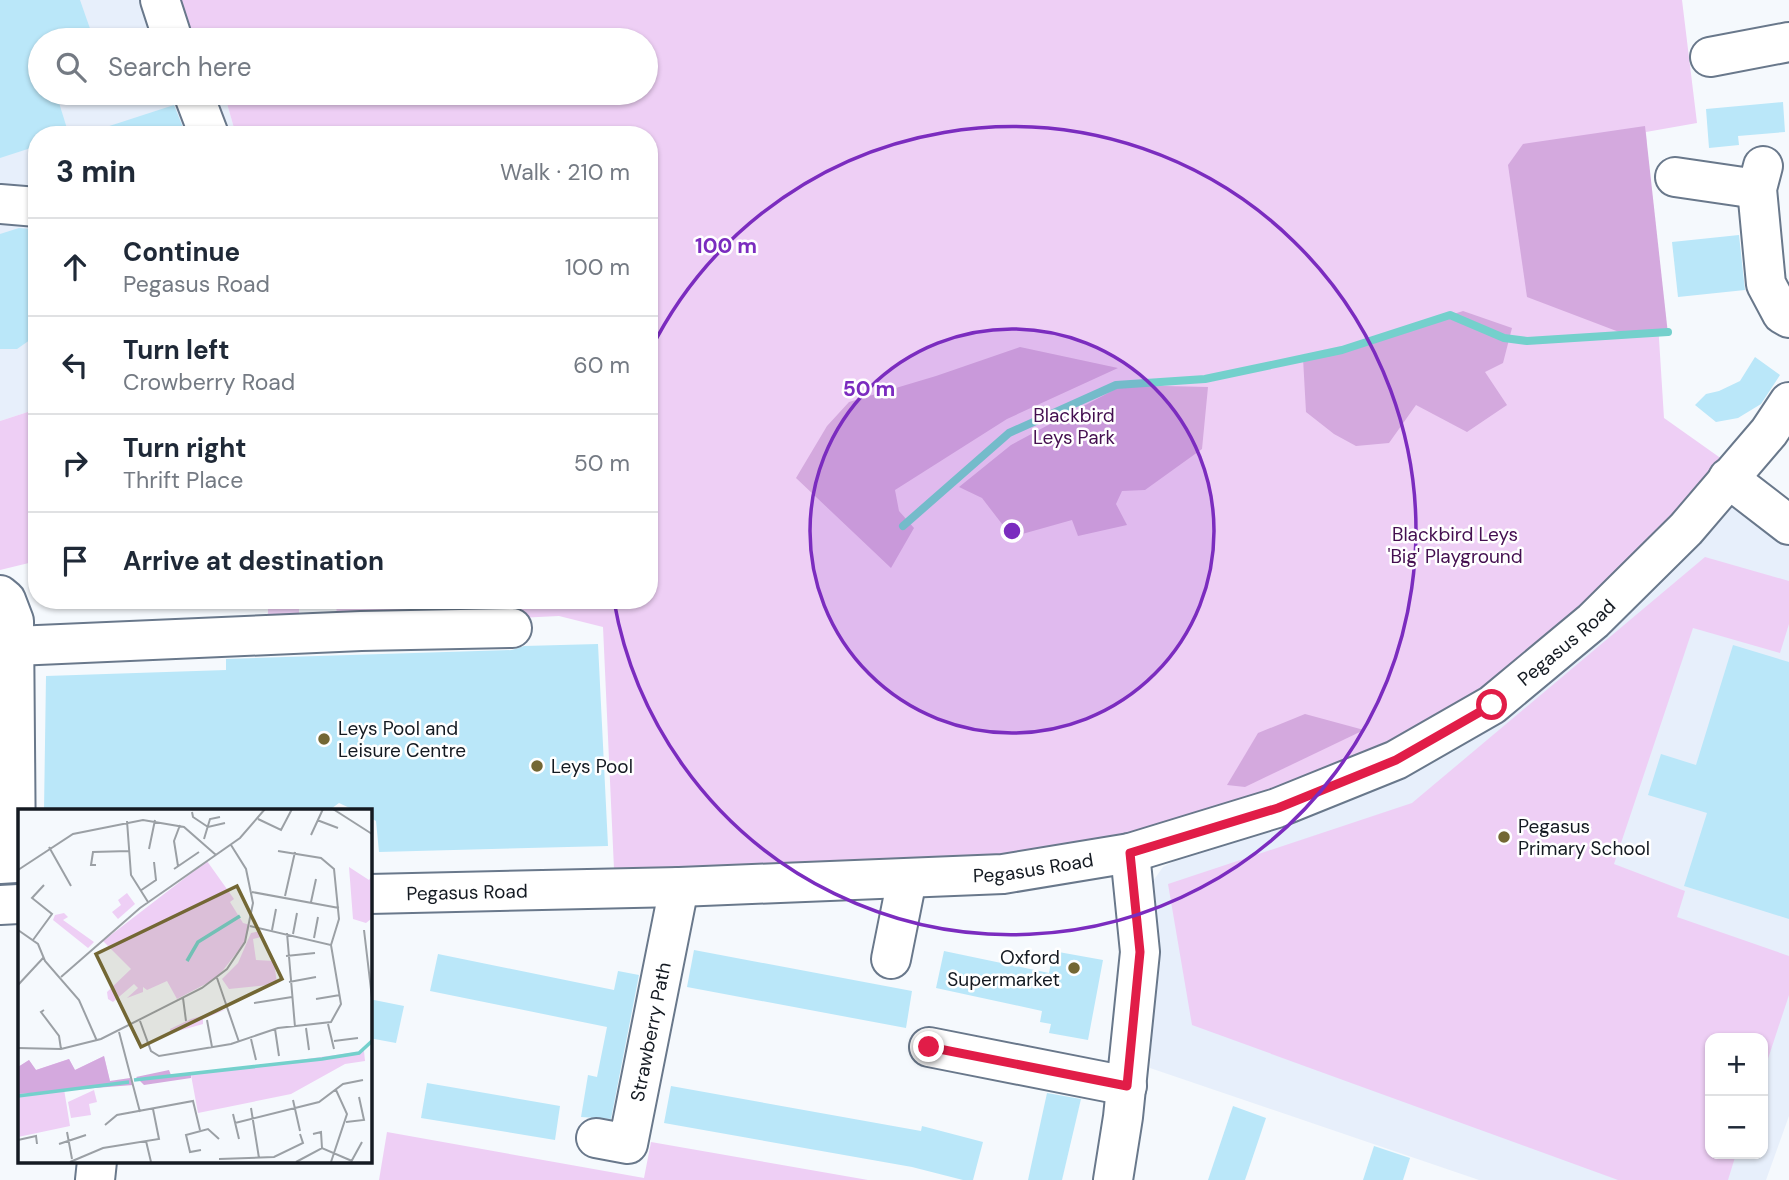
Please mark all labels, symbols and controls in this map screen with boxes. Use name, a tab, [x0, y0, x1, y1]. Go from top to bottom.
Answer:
search box	[28, 28, 658, 105]
icon: search	[52, 48, 90, 86]
text: Search here	[108, 50, 251, 84]
text: 3 min	[56, 152, 136, 191]
text: Walk · 210 m	[500, 157, 630, 187]
text: 100 m	[695, 232, 757, 260]
text: Continue	[123, 235, 240, 269]
icon: ahead	[56, 248, 94, 286]
text: 100 m	[565, 252, 630, 282]
text: Pegasus Road	[123, 269, 270, 299]
text: Turn left	[123, 333, 230, 367]
icon: left	[56, 346, 94, 384]
text: 60 m	[573, 350, 630, 380]
text: Crowberry Road	[123, 367, 295, 397]
text: 50 m	[843, 375, 895, 403]
park label: Blackbird Leys Park	[1033, 403, 1116, 450]
text: Turn right	[123, 431, 247, 465]
icon: right	[56, 444, 94, 482]
text: 50 m	[574, 448, 630, 478]
text: Thrift Place	[123, 465, 243, 495]
centre of rings	[1000, 519, 1024, 543]
park label: Blackbird Leys 'Big' Playground	[1387, 522, 1523, 569]
icon: arrive	[56, 542, 94, 580]
text: Arrive at destination	[123, 544, 384, 578]
street label: Pegasus Road	[1512, 593, 1621, 691]
route start	[1476, 689, 1507, 720]
place label: Leys Pool and Leisure Centre	[338, 716, 466, 763]
marker: Leys Pool and Leisure Centre	[316, 731, 332, 747]
place label: Leys Pool	[551, 754, 633, 779]
marker: Leys Pool	[529, 758, 545, 774]
inset map	[18, 809, 371, 1162]
place label: Pegasus Primary School	[1518, 814, 1650, 861]
marker: Pegasus Primary School	[1496, 829, 1512, 845]
street label: Pegasus Road	[972, 847, 1095, 888]
street label: Pegasus Road	[406, 878, 528, 906]
place label: Oxford Supermarket	[947, 945, 1060, 992]
street label: Strawberry Path	[624, 960, 676, 1104]
marker: Oxford Supermarket	[1066, 960, 1082, 976]
route end	[913, 1031, 944, 1062]
map controls	[1705, 1033, 1768, 1159]
button: +	[1705, 1033, 1768, 1096]
button: −	[1705, 1096, 1768, 1159]

